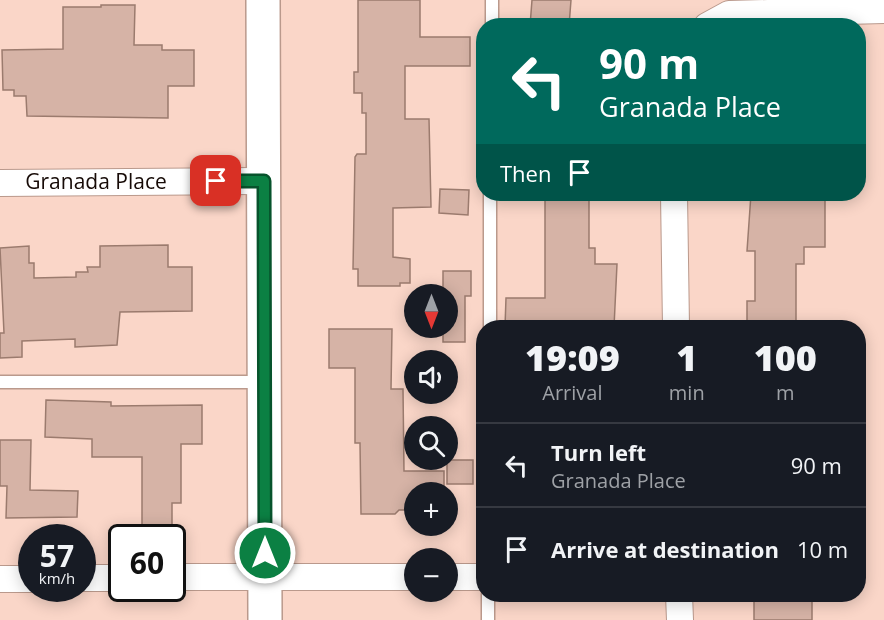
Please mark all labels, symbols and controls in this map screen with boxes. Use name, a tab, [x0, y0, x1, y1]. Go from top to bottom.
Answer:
text: 90 m	[599, 34, 699, 91]
icon: left	[500, 42, 578, 120]
text: Granada Place	[599, 88, 781, 125]
pin	[190, 155, 241, 206]
icon: arrive	[563, 156, 596, 189]
text: Then	[500, 158, 551, 188]
icon: arrive	[199, 164, 232, 197]
street label: Granada Place	[25, 167, 167, 195]
north arrow	[404, 284, 458, 338]
map controls	[404, 284, 458, 602]
text: 19:09	[525, 333, 620, 382]
text: 1	[676, 333, 697, 382]
text: 100	[754, 333, 817, 382]
button: sound	[404, 350, 458, 404]
text: Arrival	[542, 379, 603, 406]
text: min	[669, 379, 705, 406]
text: m	[776, 379, 795, 406]
button: search	[404, 416, 458, 470]
text: Turn left	[551, 437, 646, 467]
icon: left	[500, 449, 533, 482]
text: 90 m	[791, 450, 842, 480]
text: Granada Place	[551, 467, 686, 494]
button: +	[404, 482, 458, 536]
position arrow	[233, 521, 297, 585]
speed limit sign: 60	[108, 524, 186, 602]
icon: arrive	[500, 533, 533, 566]
text: Arrive at destination	[551, 534, 779, 564]
text: 10 m	[797, 534, 848, 564]
text: 57	[40, 535, 74, 576]
button: −	[404, 548, 458, 602]
text: km/h	[39, 568, 75, 588]

